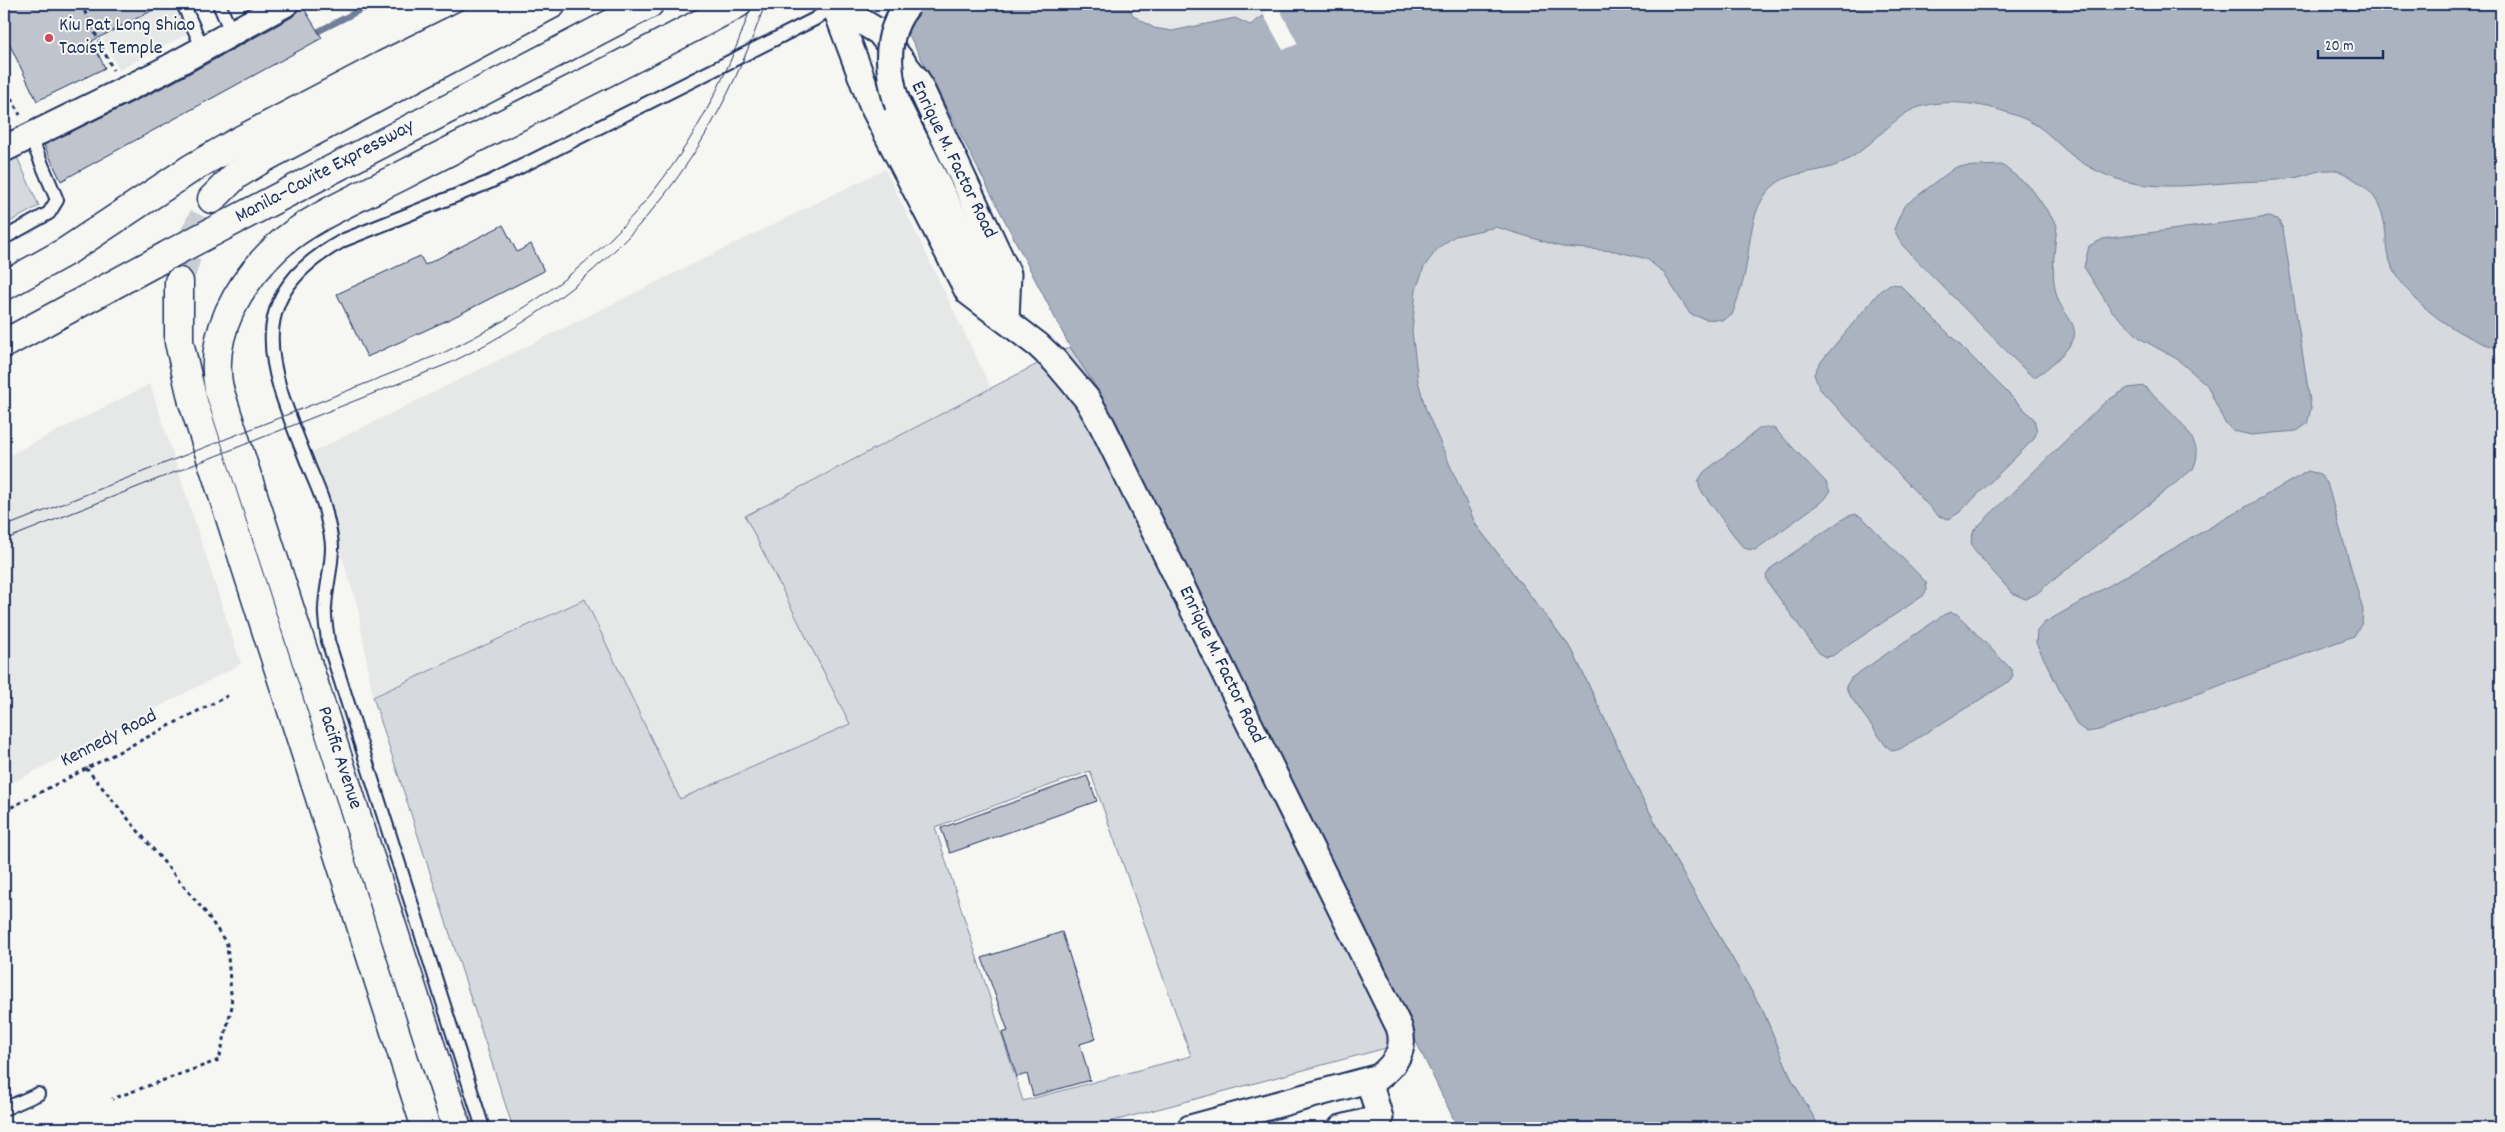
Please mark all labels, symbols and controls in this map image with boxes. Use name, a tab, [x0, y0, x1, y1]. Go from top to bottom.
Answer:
place label: Kiu Pat Long Shiao Taoist Temple	[59, 12, 195, 63]
scale bar	[2318, 28, 2382, 60]
marker: Kiu Pat Long Shiao Taoist Temple	[43, 32, 55, 44]
text: 20 m	[2325, 36, 2353, 58]
street label: Enrique M. Factor Road	[903, 77, 1003, 243]
street label: Manila–Cavite Expressway	[230, 112, 420, 231]
street label: Enrique M. Factor Road	[1171, 582, 1271, 748]
street label: Kennedy Road	[56, 703, 162, 775]
street label: Pacific Avenue	[309, 703, 369, 813]

